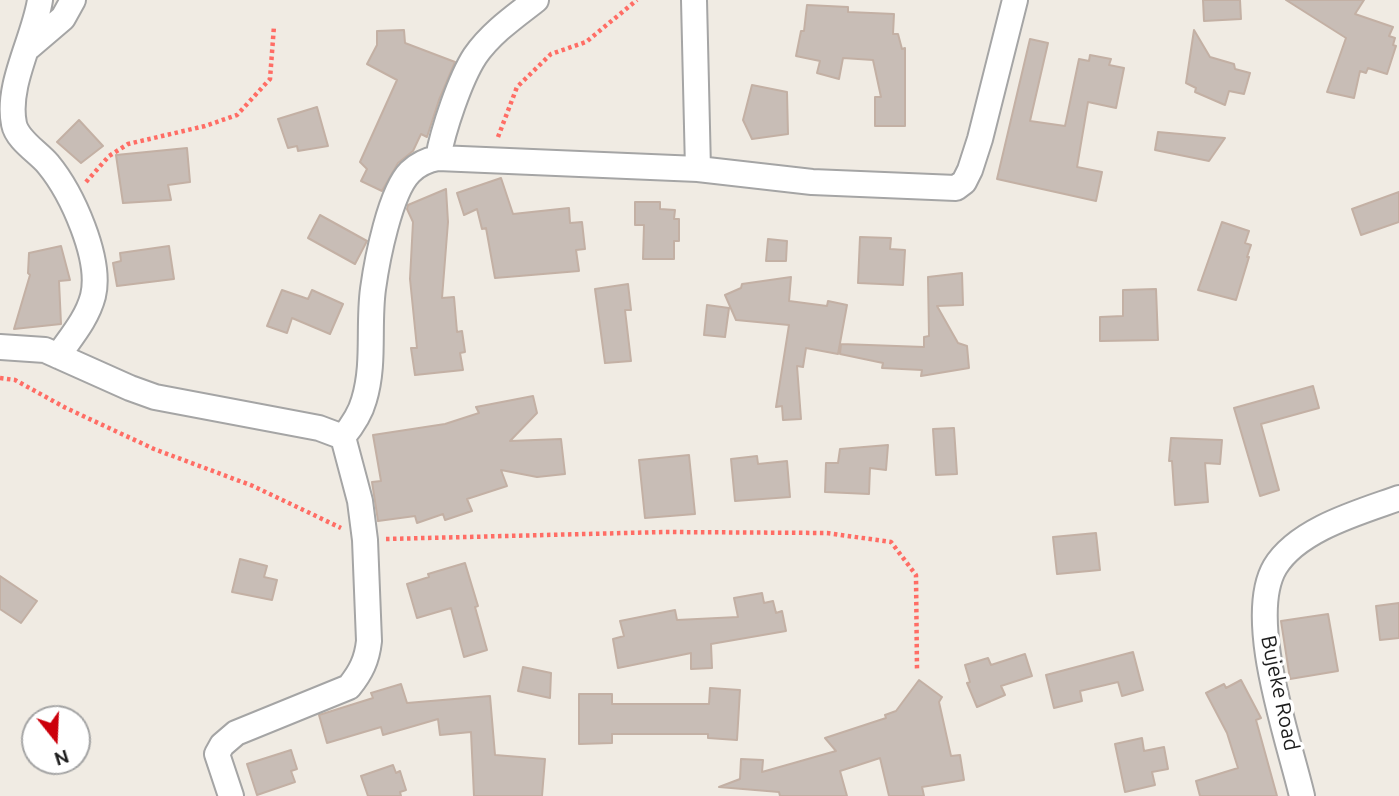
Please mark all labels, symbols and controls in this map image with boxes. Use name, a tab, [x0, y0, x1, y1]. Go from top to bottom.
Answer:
street label: Bujeke Road	[1256, 633, 1304, 753]
north arrow	[21, 705, 91, 775]
text: N	[52, 745, 72, 771]

